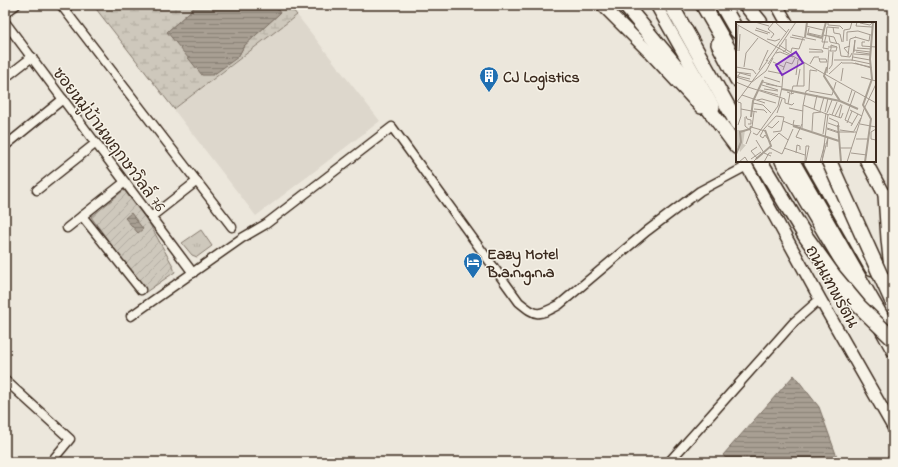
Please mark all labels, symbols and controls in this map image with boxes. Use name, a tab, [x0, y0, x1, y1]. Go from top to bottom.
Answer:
inset map	[736, 22, 876, 162]
street label: ซอยหมู่บ้านพฤกษาวิลล์ 76	[46, 62, 172, 218]
building icon: CJ Logistics	[478, 65, 500, 93]
place label: CJ Logistics	[503, 66, 580, 91]
street label: ถนนเทพรัตน	[799, 241, 864, 333]
place label: Eazy Motel B.a.n.g.n.a	[486, 243, 559, 286]
hotel icon: Eazy Motel B.a.n.g.n.a	[462, 251, 484, 279]

